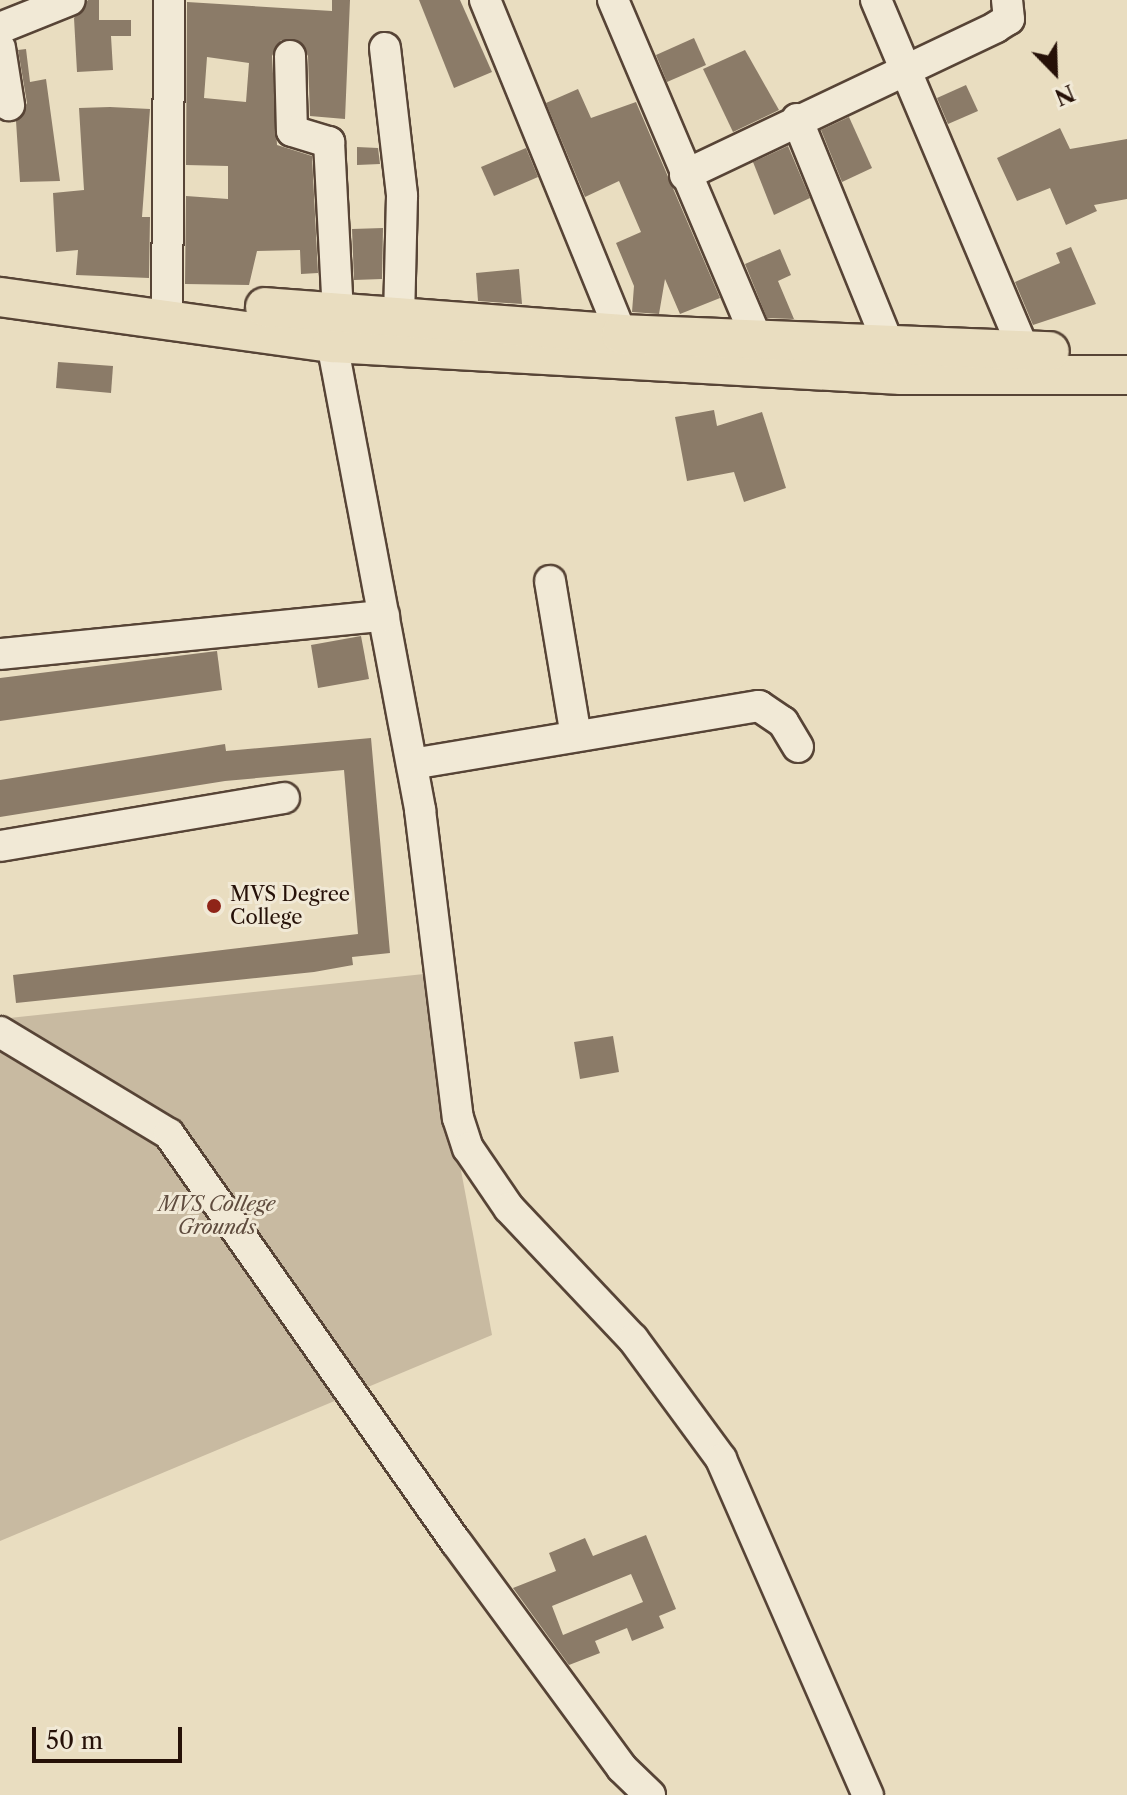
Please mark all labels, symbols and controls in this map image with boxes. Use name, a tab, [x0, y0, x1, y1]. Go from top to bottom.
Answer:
north arrow	[1015, 32, 1095, 112]
text: N	[1050, 78, 1079, 111]
place label: MVS Degree College	[230, 882, 350, 929]
marker: MVS Degree College	[205, 897, 223, 915]
park label: MVS College Grounds	[159, 1192, 275, 1239]
scale bar	[36, 1711, 186, 1761]
text: 50 m	[46, 1726, 103, 1755]

